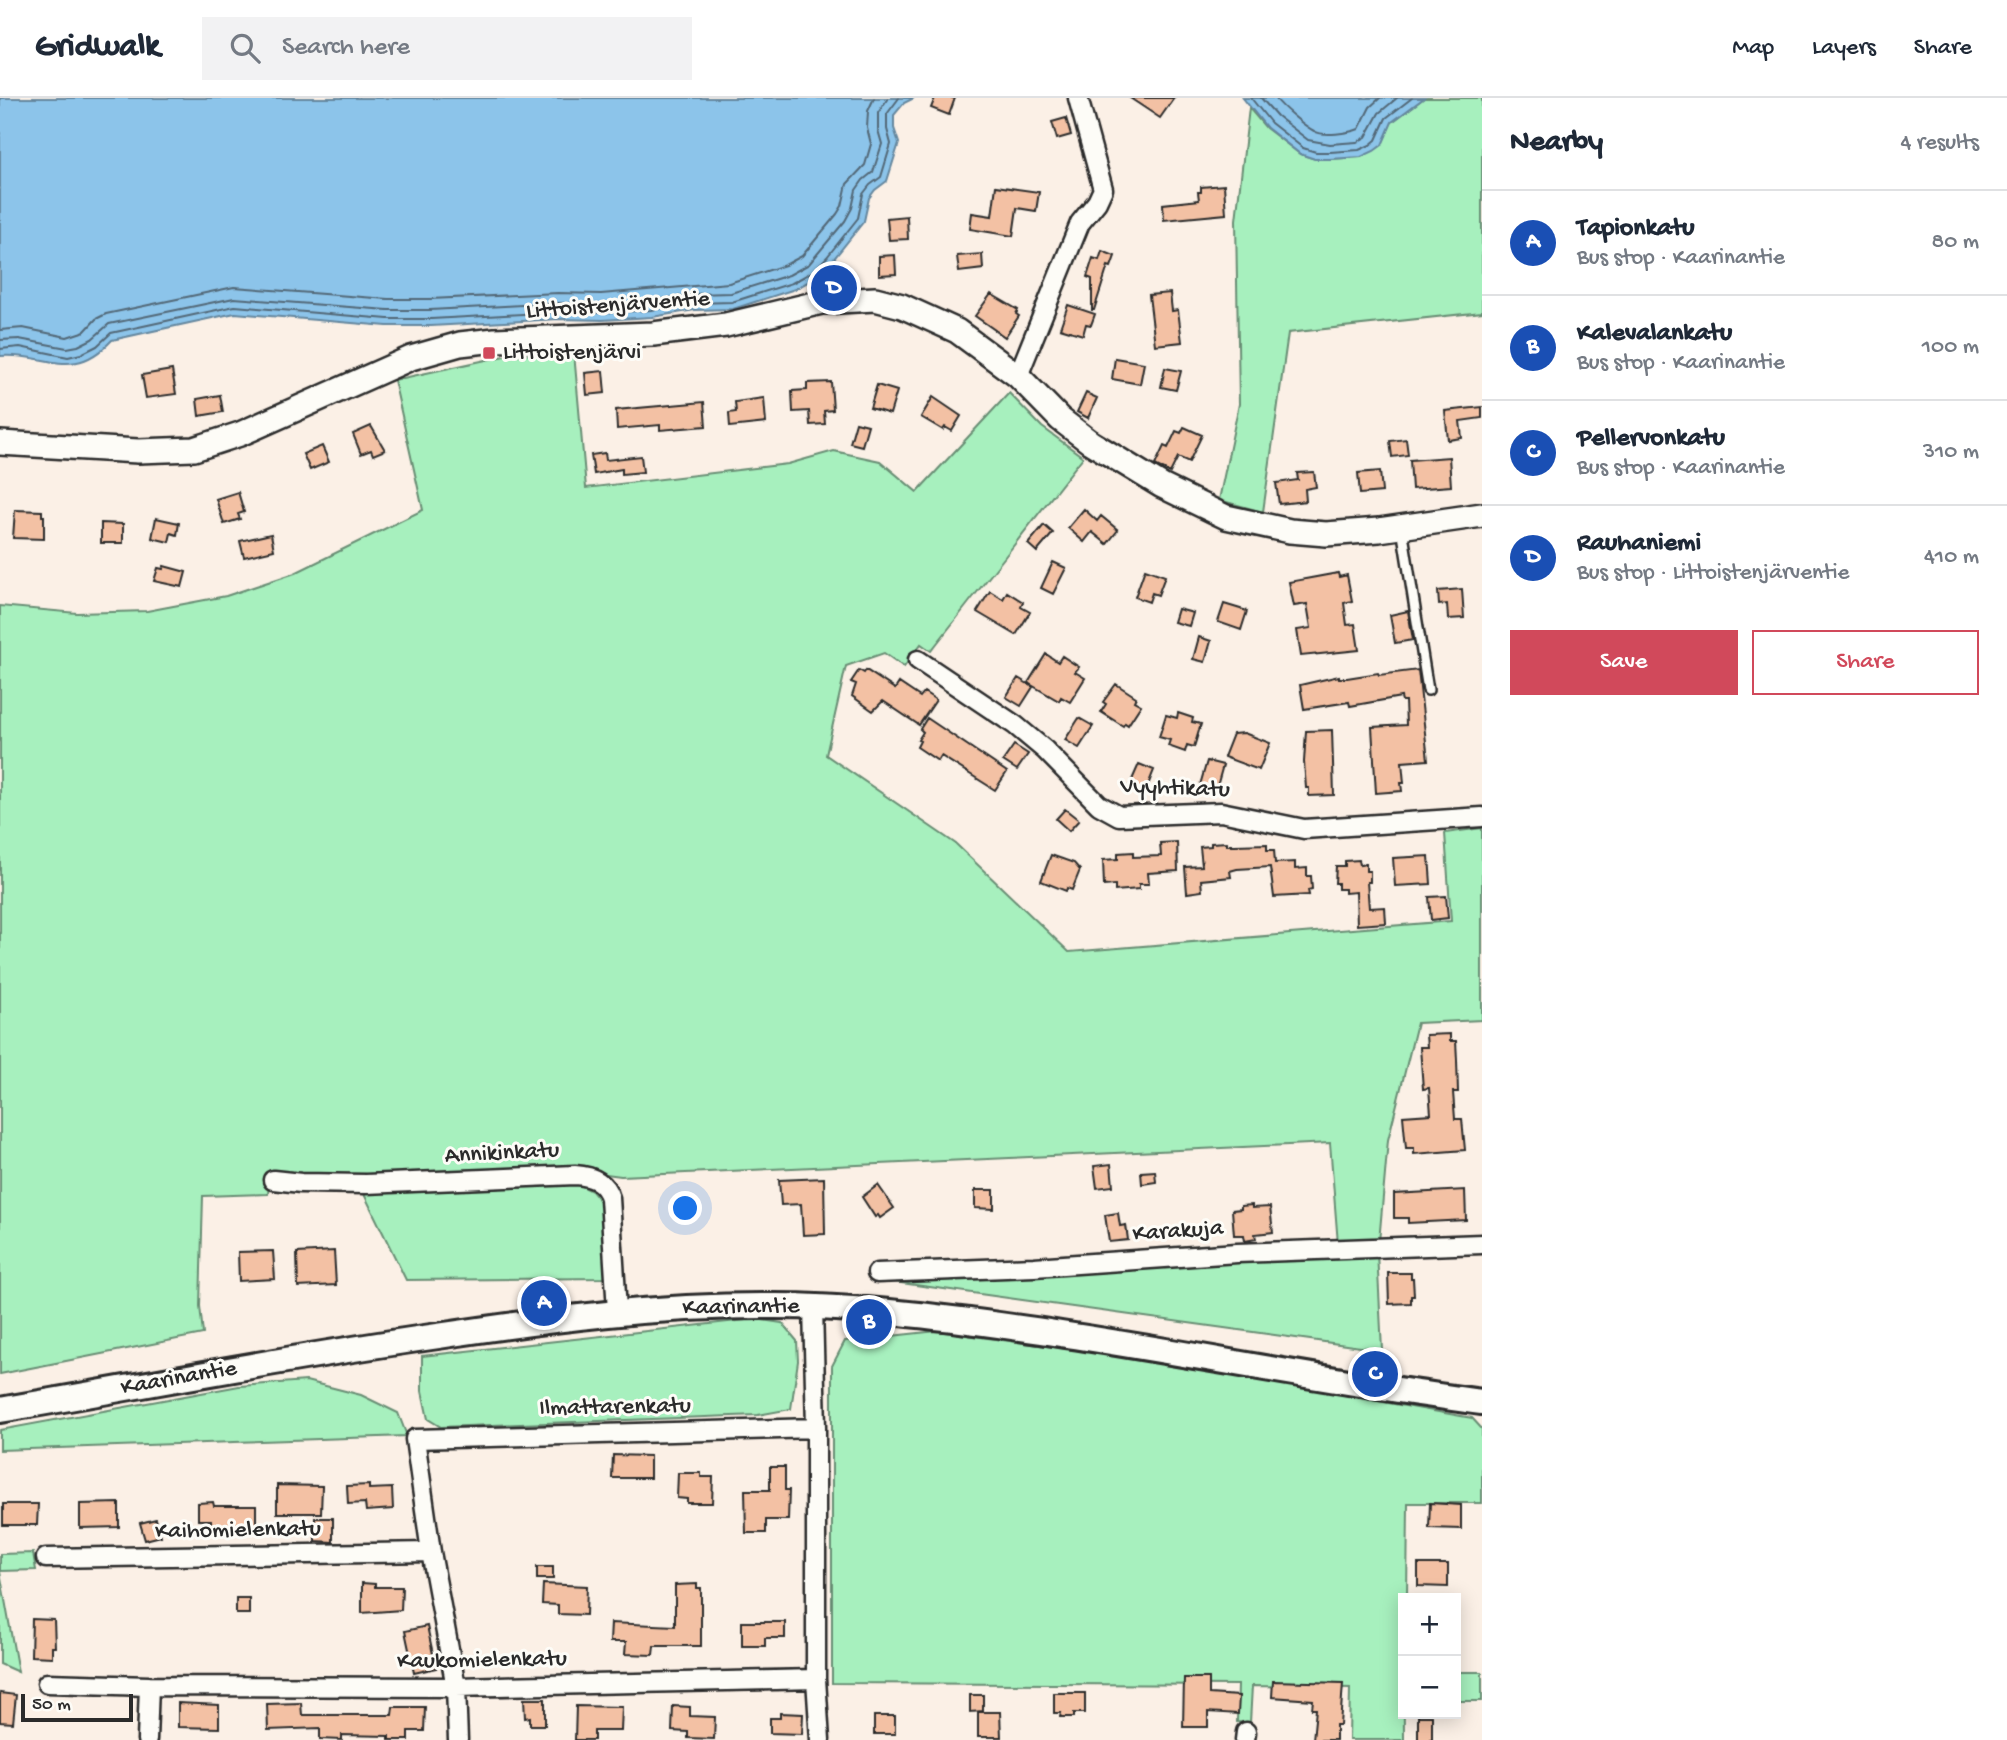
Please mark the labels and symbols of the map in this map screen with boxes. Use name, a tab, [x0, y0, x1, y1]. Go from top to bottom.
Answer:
pin: D	[811, 262, 857, 314]
street label: Littoistenjärventie	[525, 285, 712, 327]
place label: Littoistenjärvi	[503, 339, 641, 368]
marker: Littoistenjärvi	[481, 345, 497, 361]
street label: Vyyhtikatu	[1119, 773, 1230, 805]
street label: Annikinkatu	[444, 1137, 560, 1171]
your location	[668, 1191, 702, 1225]
street label: Karakuja	[1132, 1214, 1225, 1250]
pin: A	[521, 1277, 567, 1329]
street label: Kaarinantie	[682, 1292, 800, 1324]
pin: B	[846, 1296, 892, 1348]
pin: C	[1352, 1348, 1398, 1400]
street label: Kaarinantie	[119, 1354, 240, 1403]
street label: Ilmattarenkatu	[539, 1392, 691, 1424]
street label: Kaihomielenkatu	[155, 1515, 321, 1547]
street label: Kaukomielenkatu	[397, 1645, 567, 1677]
scale bar	[21, 1691, 133, 1723]

